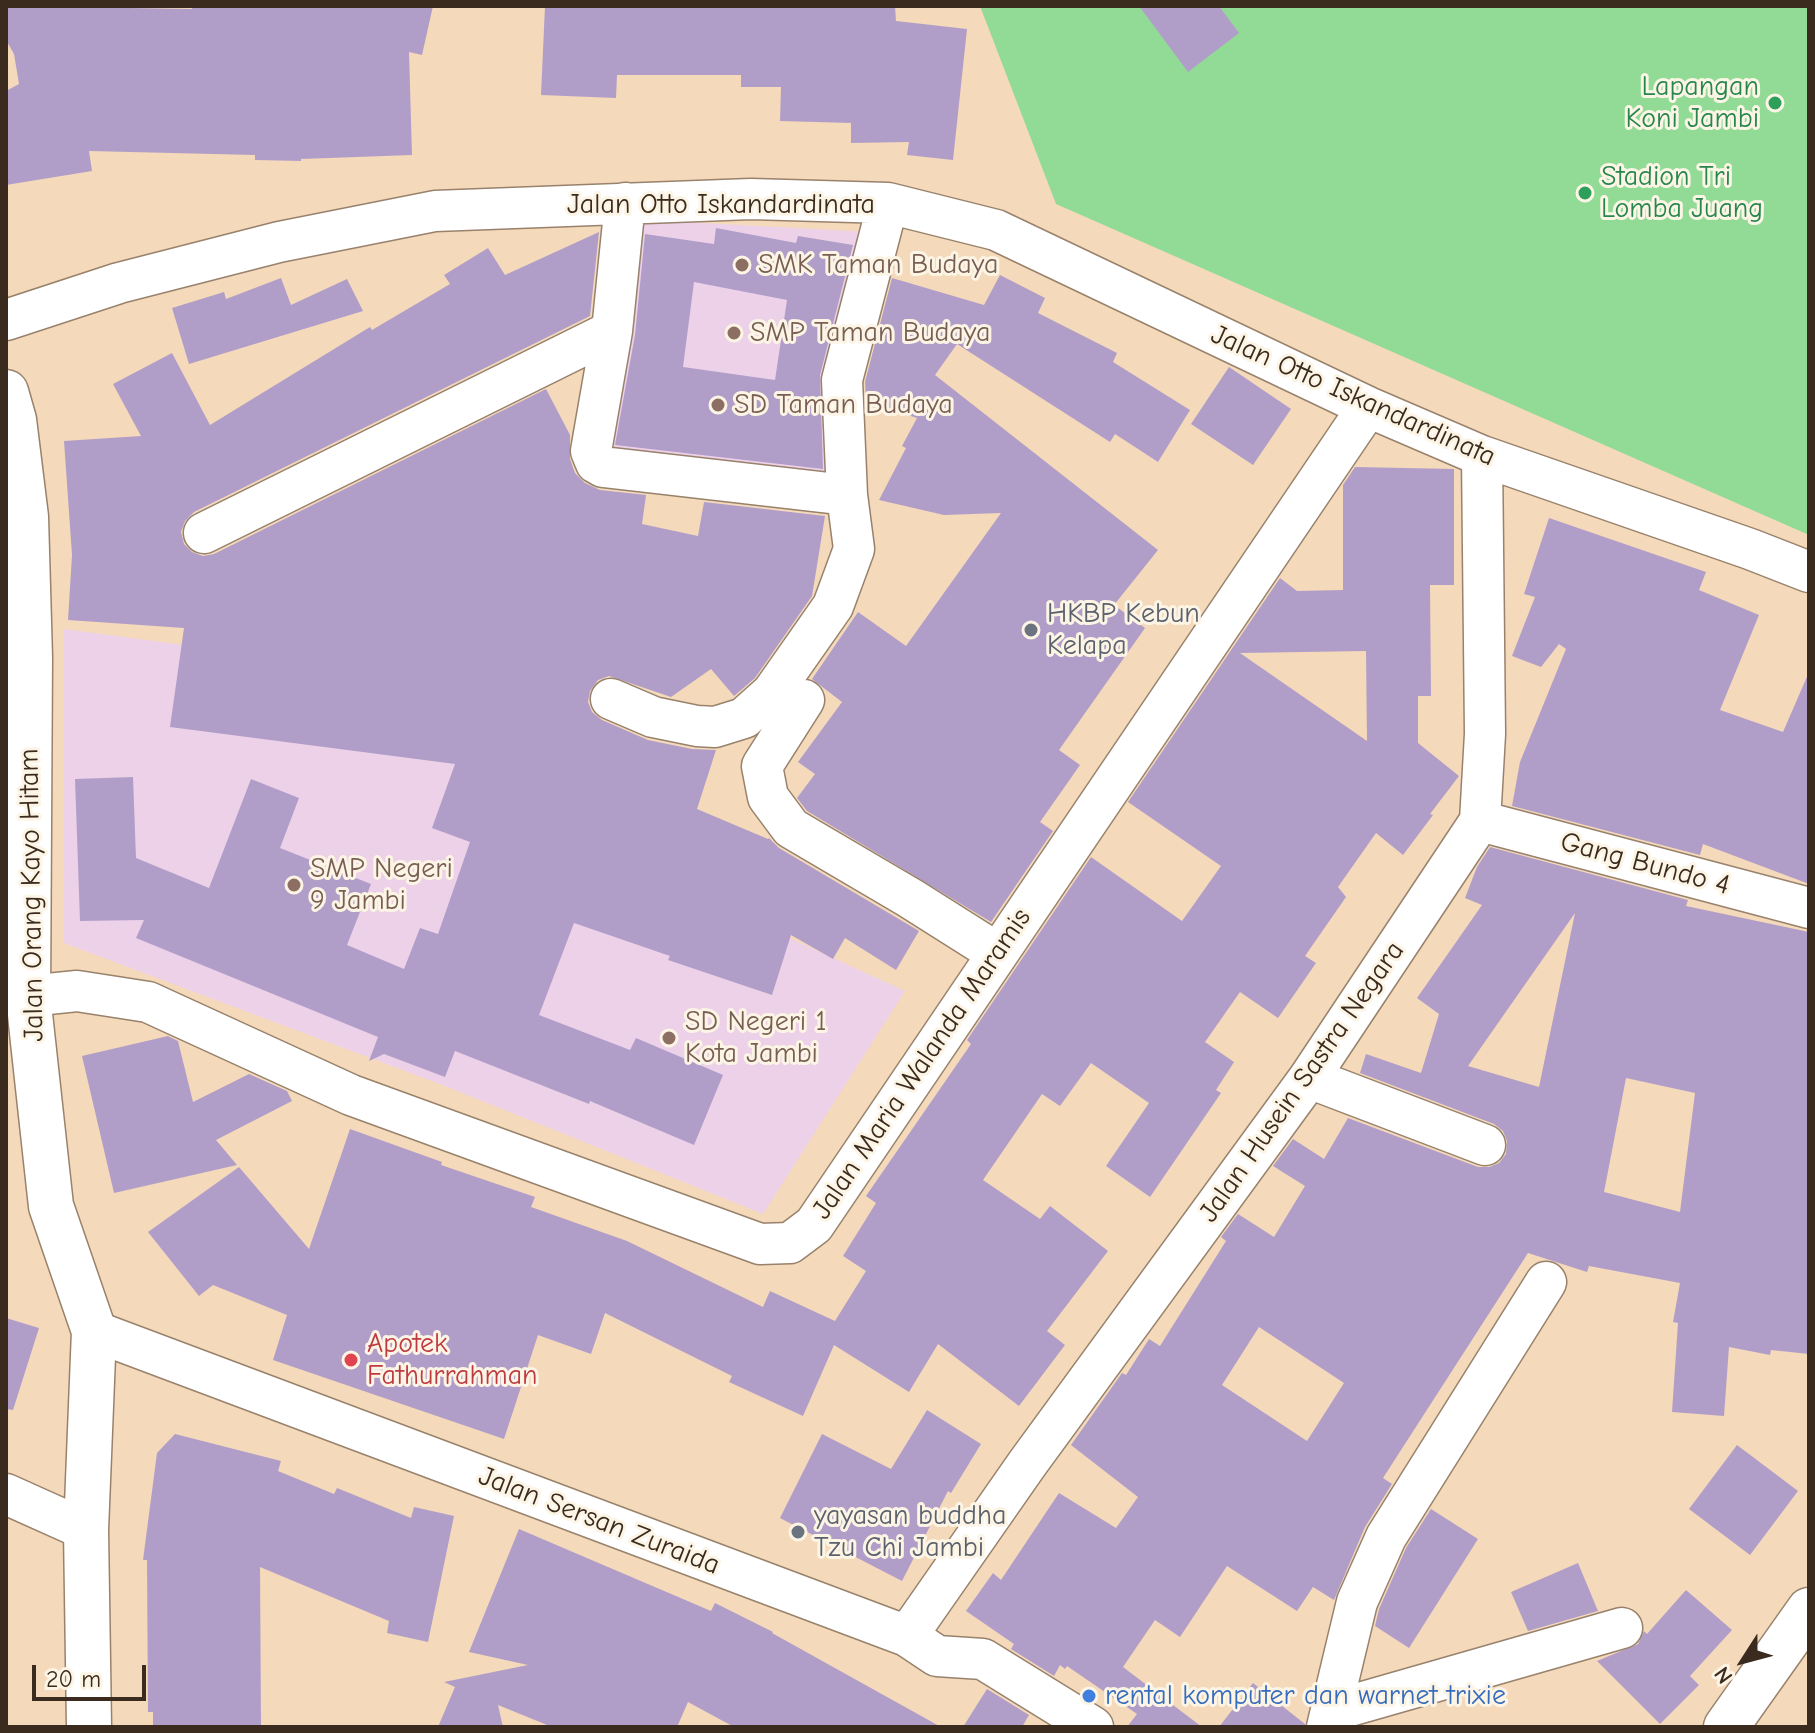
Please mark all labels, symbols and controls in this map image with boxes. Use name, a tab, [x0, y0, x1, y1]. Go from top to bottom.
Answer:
place label: Lapangan Koni Jambi	[1626, 70, 1759, 136]
marker: Lapangan Koni Jambi	[1766, 94, 1784, 112]
place label: Stadion Tri Lomba Juang	[1601, 160, 1763, 226]
marker: Stadion Tri Lomba Juang	[1576, 184, 1594, 202]
street label: Jalan Otto Iskandardinata	[567, 188, 875, 222]
place label: SMK Taman Budaya	[758, 248, 998, 282]
marker: SMK Taman Budaya	[733, 256, 751, 274]
place label: SMP Taman Budaya	[750, 316, 990, 350]
street label: Jalan Otto Iskandardinata	[1206, 318, 1500, 474]
marker: SMP Taman Budaya	[725, 324, 743, 342]
place label: SD Taman Budaya	[734, 388, 953, 422]
marker: SD Taman Budaya	[709, 396, 727, 414]
place label: HKBP Kebun Kelapa	[1047, 597, 1200, 663]
marker: HKBP Kebun Kelapa	[1022, 621, 1040, 639]
street label: Jalan Orang Kayo Hitam	[13, 748, 51, 1042]
street label: Gang Bundo 4	[1557, 825, 1733, 903]
place label: SMP Negeri 9 Jambi	[310, 852, 453, 918]
marker: SMP Negeri 9 Jambi	[285, 876, 303, 894]
street label: Jalan Maria Walanda Maramis	[805, 902, 1039, 1226]
street label: Jalan Husein Sastra Negara	[1192, 935, 1412, 1229]
place label: SD Negeri 1 Kota Jambi	[685, 1005, 827, 1071]
marker: SD Negeri 1 Kota Jambi	[660, 1029, 678, 1047]
place label: Apotek Fathurrahman	[367, 1327, 538, 1393]
marker: Apotek Fathurrahman	[342, 1351, 360, 1369]
street label: Jalan Sersan Zuraida	[474, 1460, 724, 1582]
place label: yayasan buddha Tzu Chi Jambi	[814, 1499, 1006, 1565]
marker: yayasan buddha Tzu Chi Jambi	[789, 1523, 807, 1541]
north arrow	[1703, 1621, 1783, 1701]
scale bar	[36, 1649, 150, 1699]
text: N	[1709, 1662, 1738, 1689]
text: 20 m	[46, 1665, 101, 1693]
place label: rental komputer dan warnet trixie	[1105, 1679, 1506, 1713]
marker: rental komputer dan warnet trixie	[1080, 1687, 1098, 1705]

